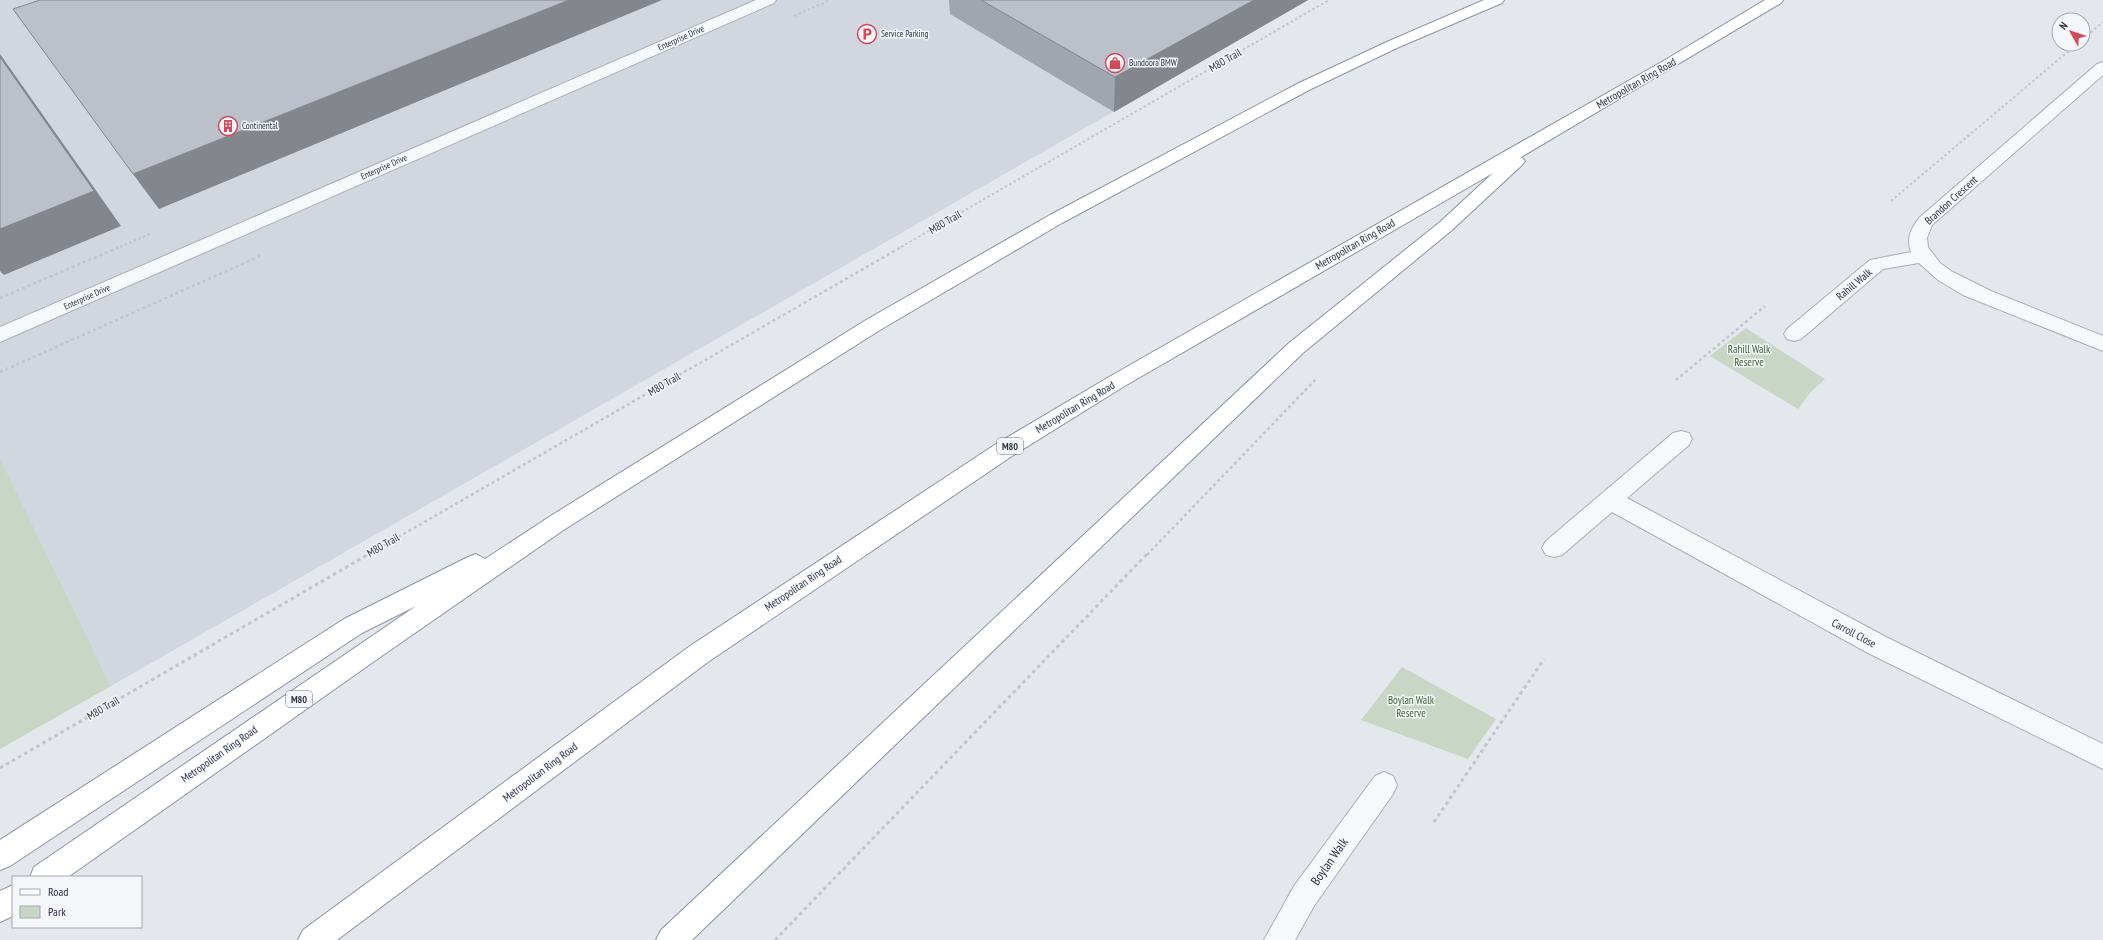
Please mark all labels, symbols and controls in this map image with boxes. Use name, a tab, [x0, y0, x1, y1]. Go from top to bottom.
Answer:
north arrow	[2051, 12, 2091, 52]
text: N	[2056, 19, 2071, 32]
street label: Enterprise Drive	[656, 22, 706, 53]
parking icon: Service Parking	[856, 23, 878, 45]
place label: Service Parking	[881, 28, 928, 39]
street label: M80 Trail	[1206, 45, 1244, 75]
shop icon: Bundoora BMW	[1104, 52, 1126, 74]
street label: Metropolitan Ring Road	[1594, 54, 1679, 112]
place label: Bundoora BMW	[1129, 57, 1177, 68]
building icon: Continental	[217, 115, 239, 137]
place label: Continental	[242, 120, 279, 131]
street label: Enterprise Drive	[359, 151, 409, 182]
street label: Brandon Crescent	[1922, 173, 1980, 227]
street label: M80 Trail	[926, 207, 964, 237]
street label: Metropolitan Ring Road	[1313, 215, 1398, 273]
street label: Rahill Walk	[1833, 265, 1875, 303]
street label: Enterprise Drive	[62, 281, 112, 312]
park label: Rahill Walk Reserve	[1728, 342, 1771, 369]
street label: M80 Trail	[645, 369, 683, 399]
street label: Metropolitan Ring Road	[1033, 378, 1117, 436]
road number: M80	[997, 438, 1023, 454]
street label: M80 Trail	[364, 530, 402, 560]
street label: Metropolitan Ring Road	[762, 552, 844, 614]
street label: Carroll Close	[1829, 616, 1879, 651]
road number: M80	[286, 691, 312, 707]
street label: M80 Trail	[84, 693, 122, 723]
park label: Boylan Walk Reserve	[1388, 693, 1435, 720]
street label: Metropolitan Ring Road	[178, 722, 260, 785]
street label: Metropolitan Ring Road	[500, 739, 580, 805]
street label: Boylan Walk	[1307, 834, 1352, 889]
legend	[12, 876, 142, 928]
text: Road	[48, 884, 68, 899]
text: Park	[48, 904, 66, 919]

